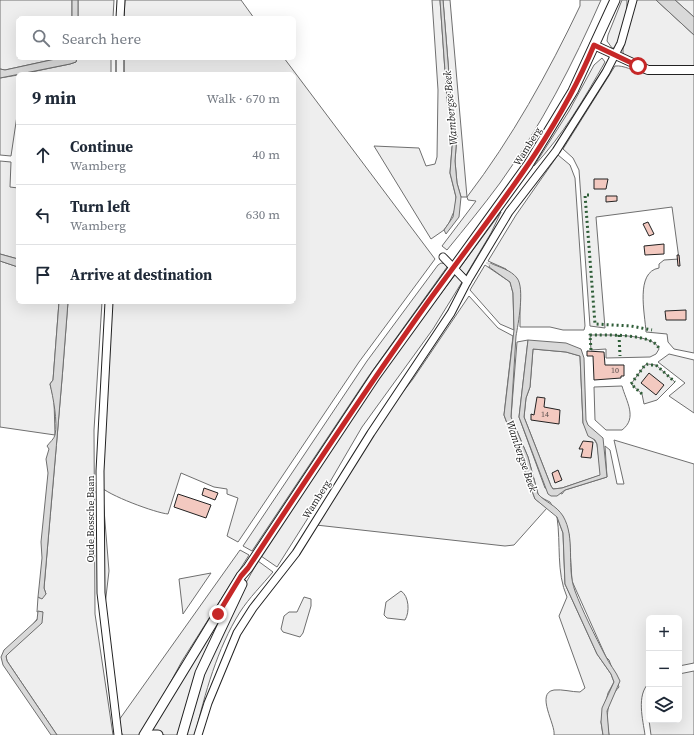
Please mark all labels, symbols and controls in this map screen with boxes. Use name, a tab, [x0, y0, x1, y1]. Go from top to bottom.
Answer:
search box	[16, 16, 296, 60]
icon: search	[30, 27, 52, 49]
text: Search here	[62, 28, 141, 49]
route start	[629, 57, 647, 75]
water label: Wambergse Beek	[440, 69, 461, 146]
text: 9 min	[32, 86, 76, 110]
text: Walk · 670 m	[207, 90, 280, 107]
street label: Wamberg	[510, 125, 544, 168]
text: Continue	[70, 136, 133, 157]
icon: ahead	[32, 144, 54, 166]
text: 40 m	[252, 146, 280, 163]
text: Wamberg	[70, 157, 126, 174]
text: Turn left	[70, 196, 130, 217]
icon: left	[32, 204, 54, 226]
text: 630 m	[246, 206, 280, 223]
text: Wamberg	[70, 217, 126, 234]
icon: arrive	[32, 264, 54, 286]
text: Arrive at destination	[70, 264, 212, 285]
house number: 10	[611, 365, 619, 376]
house number: 14	[541, 409, 549, 420]
water label: Wambergse Beek	[502, 418, 541, 495]
street label: Oude Bossche Baan	[84, 475, 97, 563]
street label: Wamberg	[299, 478, 333, 521]
route end	[209, 605, 227, 623]
map controls	[646, 615, 682, 723]
button: +	[646, 615, 682, 651]
button: −	[646, 651, 682, 687]
button: layers	[646, 687, 682, 723]

